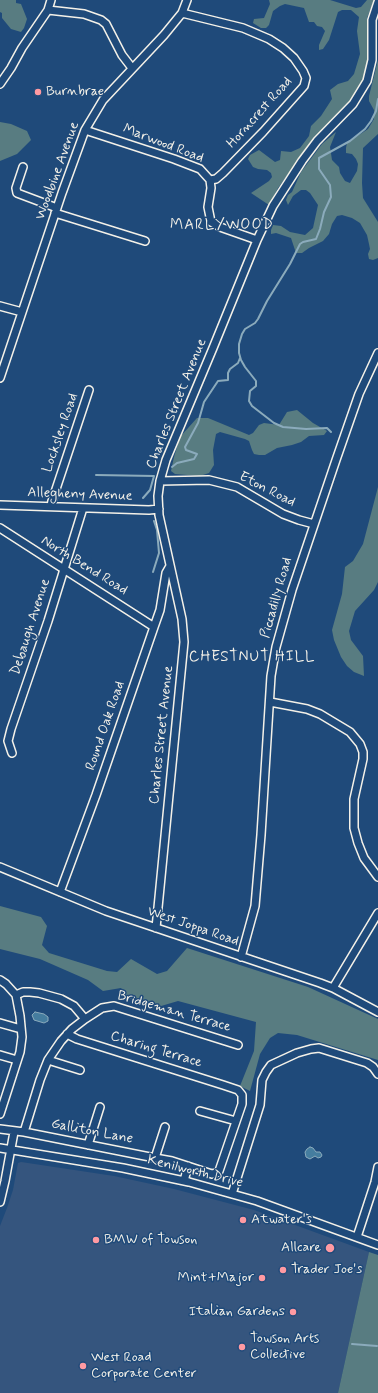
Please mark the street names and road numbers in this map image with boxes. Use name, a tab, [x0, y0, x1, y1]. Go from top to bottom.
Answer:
street label: Horncrest Road	[224, 74, 296, 152]
street label: Woodbine Avenue	[32, 120, 84, 222]
street label: Marwood Road	[120, 121, 206, 167]
street label: Charles Street Avenue	[143, 336, 211, 472]
street label: Locksley Road	[40, 391, 82, 475]
street label: Eton Road	[236, 469, 298, 511]
street label: Allegheny Avenue	[27, 485, 133, 505]
street label: North Bend Road	[38, 533, 130, 599]
street label: Piccadilly Road	[257, 556, 297, 640]
street label: Debaugh Avenue	[7, 577, 55, 677]
street label: Charles Street Avenue	[146, 665, 178, 805]
street label: Round Oak Road	[83, 679, 129, 773]
street label: West Joppa Road	[145, 903, 241, 951]
street label: Bridgeman Terrace	[115, 988, 233, 1036]
street label: Charing Terrace	[108, 1028, 204, 1072]
street label: Galliton Lane	[50, 1116, 134, 1148]
street label: Kenilworth Drive	[145, 1152, 245, 1192]

